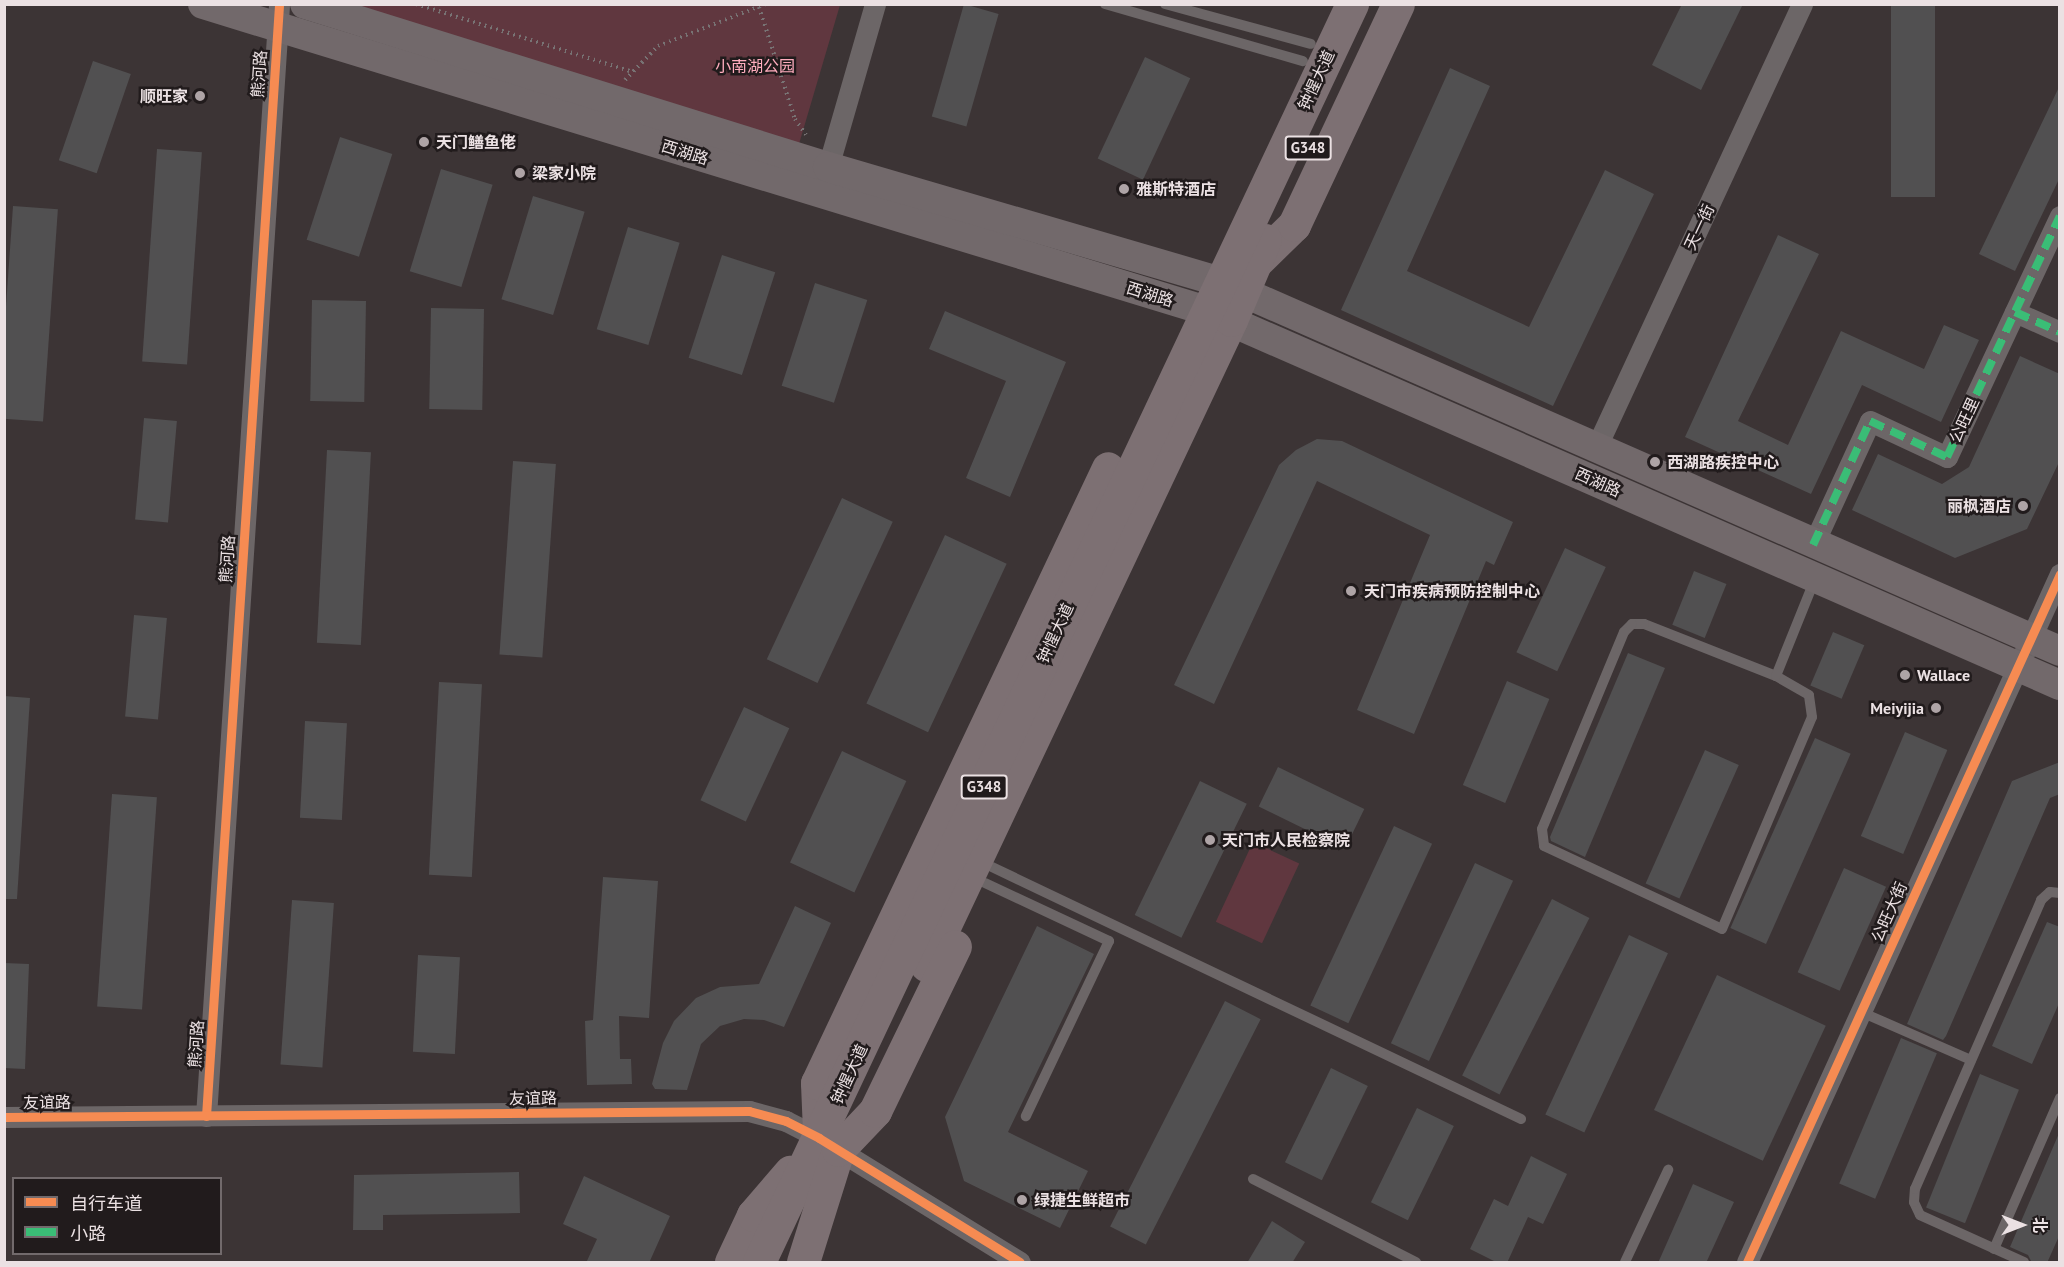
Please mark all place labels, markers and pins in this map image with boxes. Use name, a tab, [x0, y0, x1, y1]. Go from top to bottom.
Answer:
place label: 顺旺家	[140, 86, 188, 106]
marker: 顺旺家	[193, 89, 207, 103]
place label: 天门鳝鱼佬	[436, 132, 516, 152]
marker: 天门鳝鱼佬	[417, 135, 431, 149]
place label: 梁家小院	[532, 163, 596, 183]
marker: 梁家小院	[513, 166, 527, 180]
place label: 雅斯特酒店	[1136, 179, 1216, 199]
marker: 雅斯特酒店	[1117, 182, 1131, 196]
place label: 西湖路疾控中心	[1667, 452, 1779, 472]
marker: 西湖路疾控中心	[1648, 455, 1662, 469]
place label: 丽枫酒店	[1947, 496, 2011, 516]
marker: 丽枫酒店	[2016, 499, 2030, 513]
place label: 天门市疾病预防控制中心	[1364, 581, 1540, 601]
marker: 天门市疾病预防控制中心	[1342, 582, 1360, 600]
place label: Wallace	[1917, 665, 1970, 685]
marker: Wallace	[1898, 668, 1912, 682]
place label: Meiyijia	[1870, 698, 1924, 718]
marker: Meiyijia	[1929, 701, 1943, 715]
place label: 天门市人民检察院	[1222, 830, 1350, 850]
marker: 天门市人民检察院	[1203, 833, 1217, 847]
place label: 绿捷生鲜超市	[1034, 1190, 1130, 1210]
marker: 绿捷生鲜超市	[1015, 1193, 1029, 1207]

